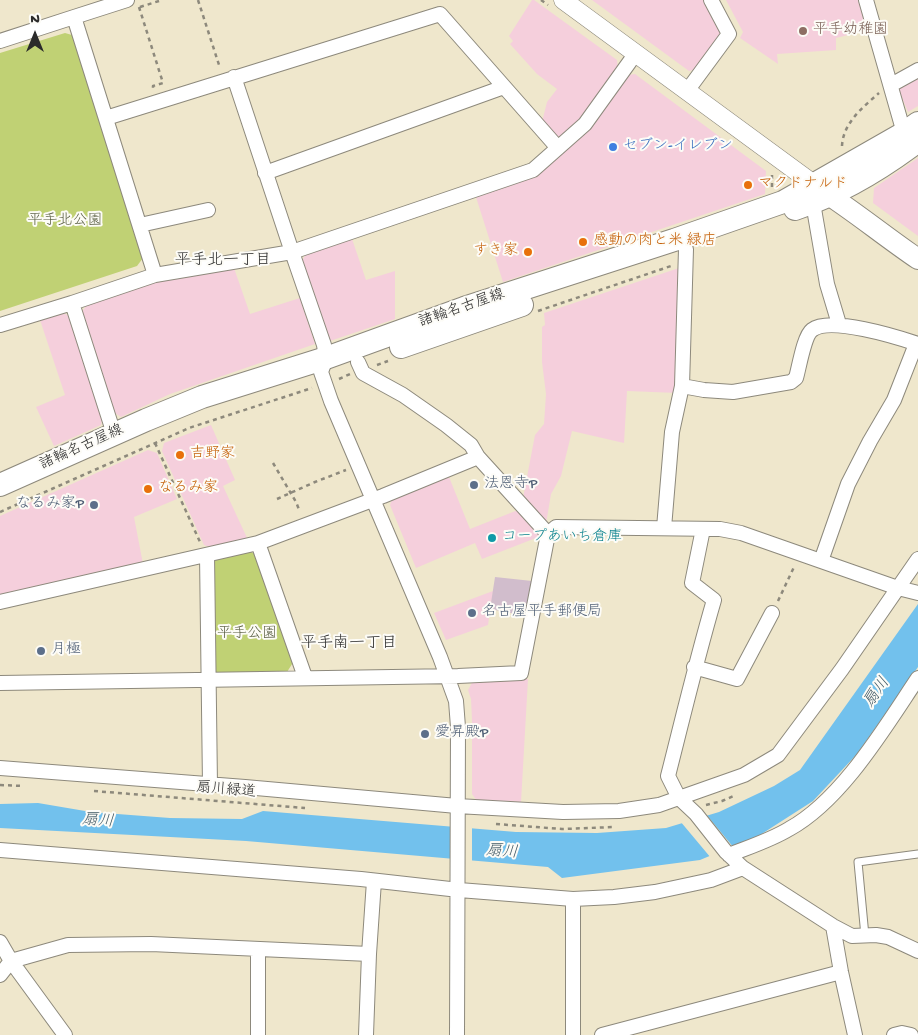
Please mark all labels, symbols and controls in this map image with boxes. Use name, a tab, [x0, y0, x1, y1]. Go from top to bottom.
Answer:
north arrow	[10, 10, 60, 60]
text: N	[30, 11, 40, 28]
place label: 平手幼稚園	[813, 22, 888, 40]
marker: 平手幼稚園	[797, 25, 809, 37]
place label: セブン-イレブン	[623, 138, 733, 156]
marker: セブン-イレブン	[607, 141, 619, 153]
place label: マクドナルド	[758, 176, 848, 194]
marker: マクドナルド	[742, 179, 754, 191]
park label: 平手北公園	[28, 213, 102, 231]
place label: 感動の肉と米 緑店	[593, 233, 717, 251]
marker: 感動の肉と米 緑店	[577, 236, 589, 248]
place label: すき家	[473, 243, 518, 261]
marker: すき家	[522, 246, 534, 258]
district label: 平手北一丁目	[175, 252, 271, 272]
street label: 諸輪名古屋線	[417, 286, 507, 332]
street label: 諸輪名古屋線	[37, 421, 127, 475]
place label: 吉野家	[190, 446, 235, 464]
marker: 吉野家	[174, 449, 186, 461]
place label: 法恩寺P	[484, 476, 537, 494]
marker: 法恩寺P	[468, 479, 480, 491]
place label: なるみ家	[158, 480, 218, 498]
marker: なるみ家	[142, 483, 154, 495]
place label: なるみ家P	[16, 496, 84, 514]
marker: なるみ家P	[88, 499, 100, 511]
place label: コープあいち倉庫	[502, 529, 622, 547]
marker: コープあいち倉庫	[486, 532, 498, 544]
place label: 名古屋平手郵便局	[482, 604, 602, 622]
marker: 名古屋平手郵便局	[466, 607, 478, 619]
park label: 平手公園	[217, 626, 277, 644]
district label: 平手南一丁目	[301, 635, 397, 655]
place label: 月極	[51, 642, 81, 660]
marker: 月極	[35, 645, 47, 657]
water label: 扇川	[861, 674, 895, 712]
place label: 愛昇殿P	[435, 725, 488, 743]
marker: 愛昇殿P	[419, 728, 431, 740]
street label: 扇川緑道	[195, 779, 257, 803]
water label: 扇川	[81, 811, 115, 833]
water label: 扇川	[485, 842, 519, 864]

